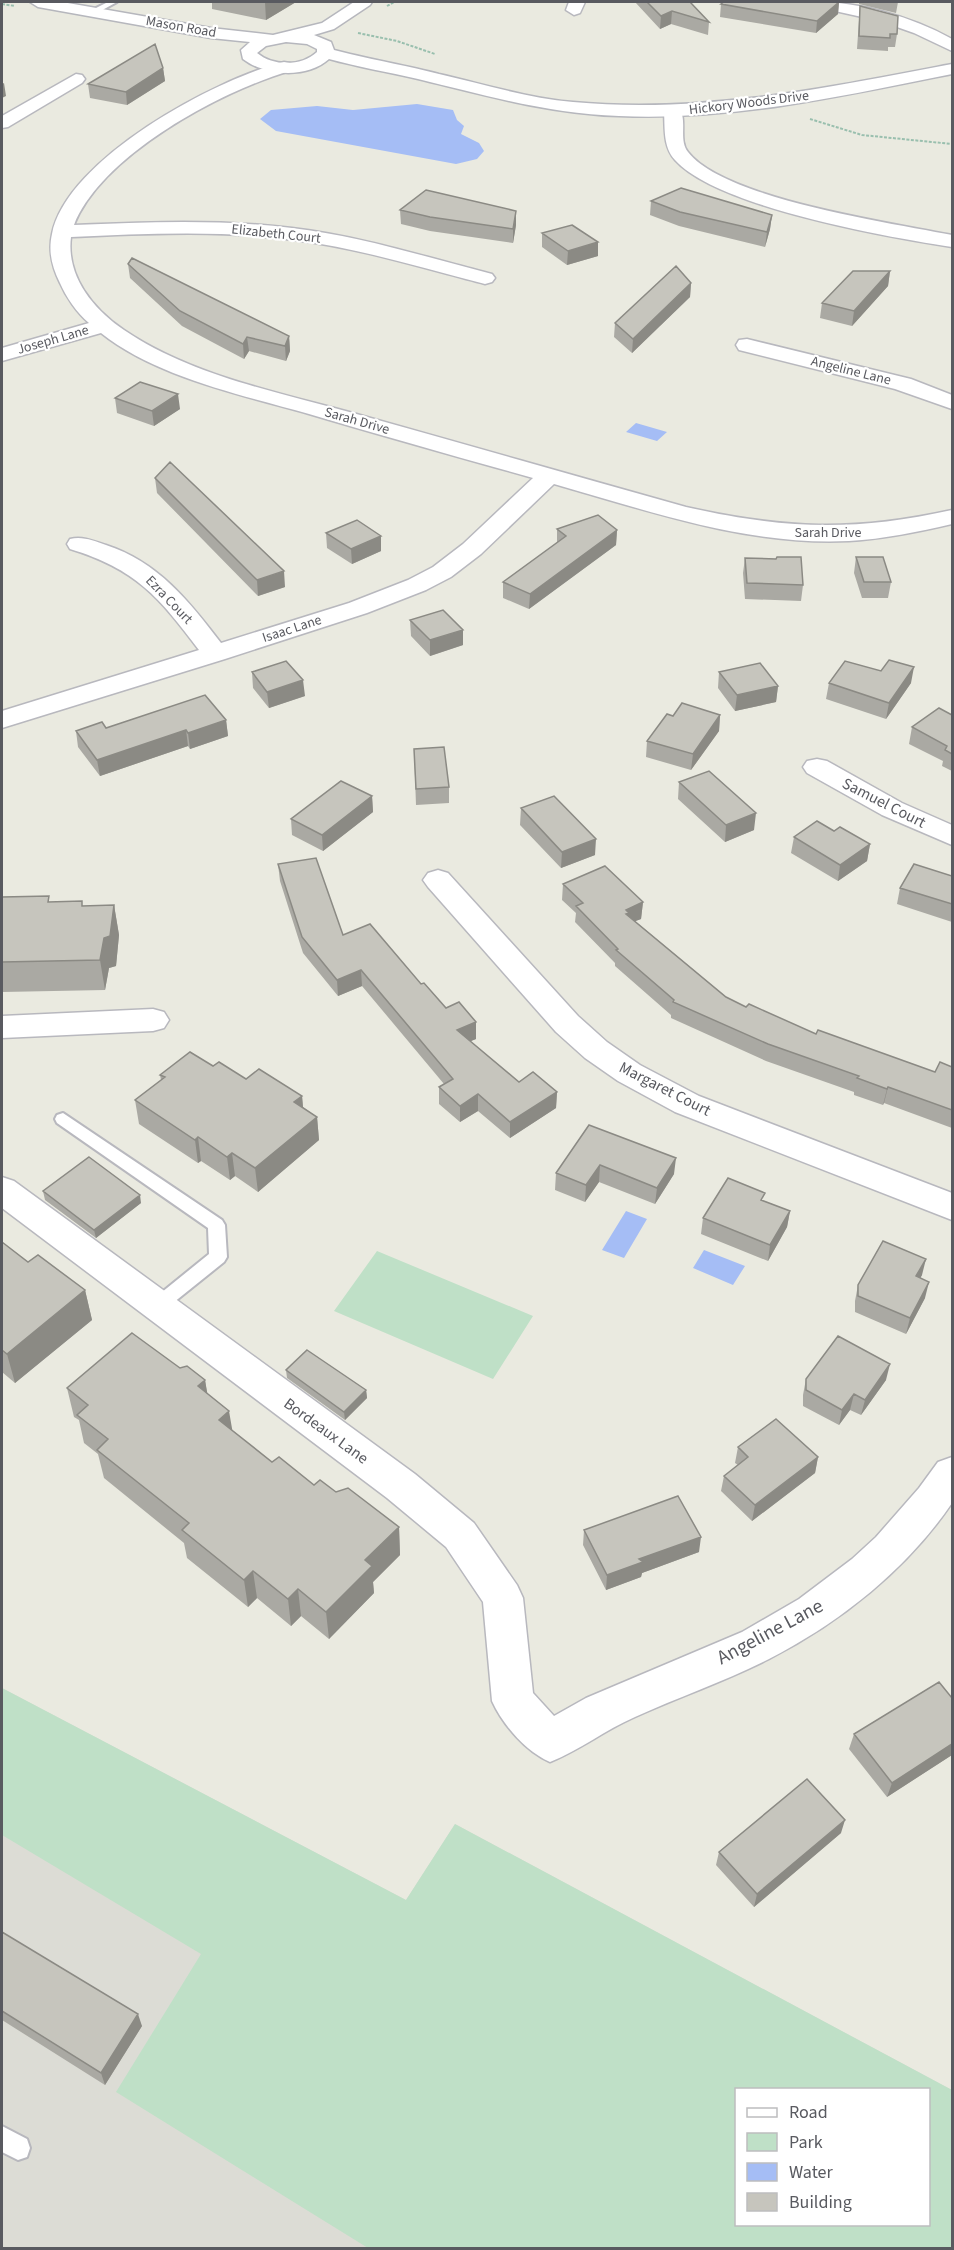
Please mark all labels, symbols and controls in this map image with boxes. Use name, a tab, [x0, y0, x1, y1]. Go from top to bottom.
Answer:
street label: Mason Road	[144, 11, 218, 43]
street label: Hickory Woods Drive	[688, 86, 810, 120]
street label: Elizabeth Court	[230, 219, 322, 249]
street label: Joseph Lane	[15, 320, 91, 360]
street label: Angeline Lane	[809, 351, 893, 391]
street label: Sarah Drive	[322, 402, 392, 440]
street label: Sarah Drive	[795, 523, 861, 543]
street label: Ezra Court	[141, 571, 197, 629]
street label: Isaac Lane	[260, 610, 324, 648]
street label: Samuel Court	[838, 772, 930, 834]
street label: Margaret Court	[615, 1056, 715, 1122]
street label: Bordeaux Lane	[279, 1393, 373, 1469]
street label: Angeline Lane	[712, 1592, 828, 1672]
legend	[735, 2088, 930, 2226]
text: Road	[789, 2100, 828, 2125]
text: Park	[789, 2130, 823, 2155]
text: Water	[789, 2160, 833, 2185]
text: Building	[789, 2190, 852, 2215]

